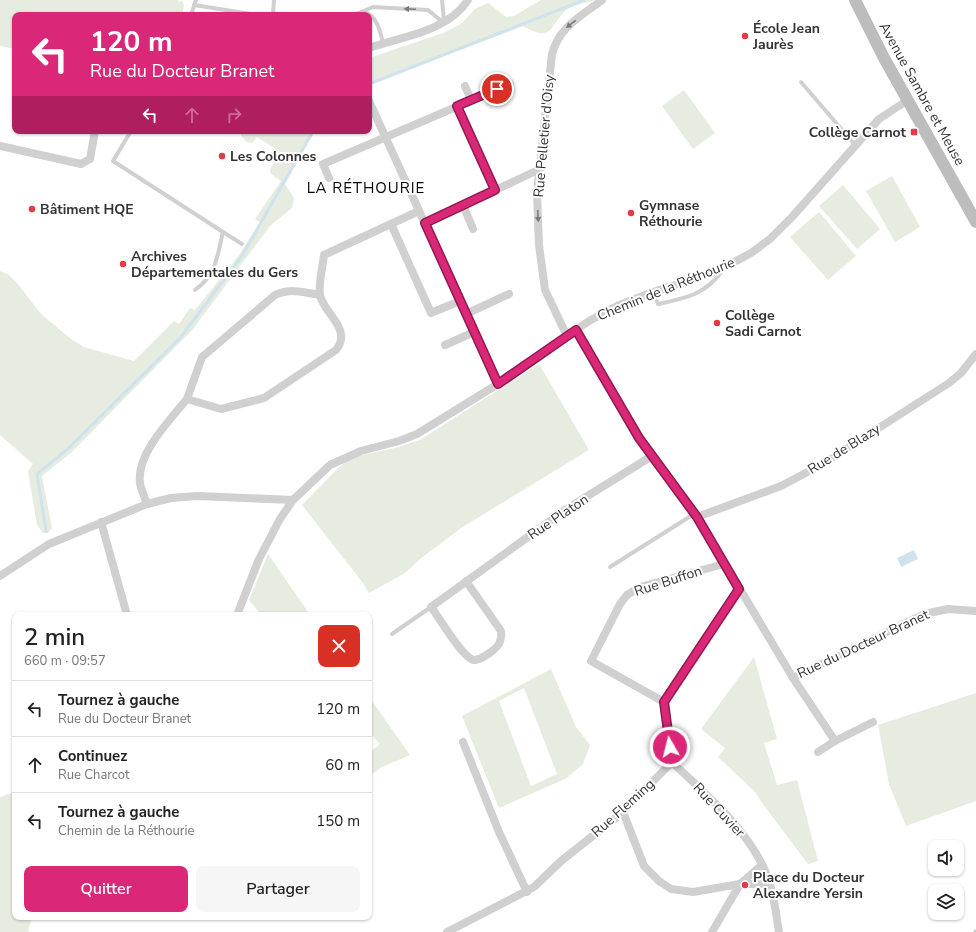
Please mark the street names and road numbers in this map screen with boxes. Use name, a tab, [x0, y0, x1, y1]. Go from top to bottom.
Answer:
street label: Avenue Sambre et Meuse	[875, 19, 969, 169]
street label: Rue Pelletier d'Oisy	[529, 73, 559, 198]
street label: Chemin de la Réthourie	[594, 253, 738, 325]
street label: Rue de Blazy	[804, 419, 885, 479]
street label: Rue Platon	[524, 490, 592, 544]
street label: Rue Buffon	[632, 561, 704, 601]
street label: Rue du Docteur Branet	[794, 605, 932, 683]
street label: Rue Fleming	[587, 775, 659, 841]
street label: Rue Cuvier	[689, 779, 749, 841]

